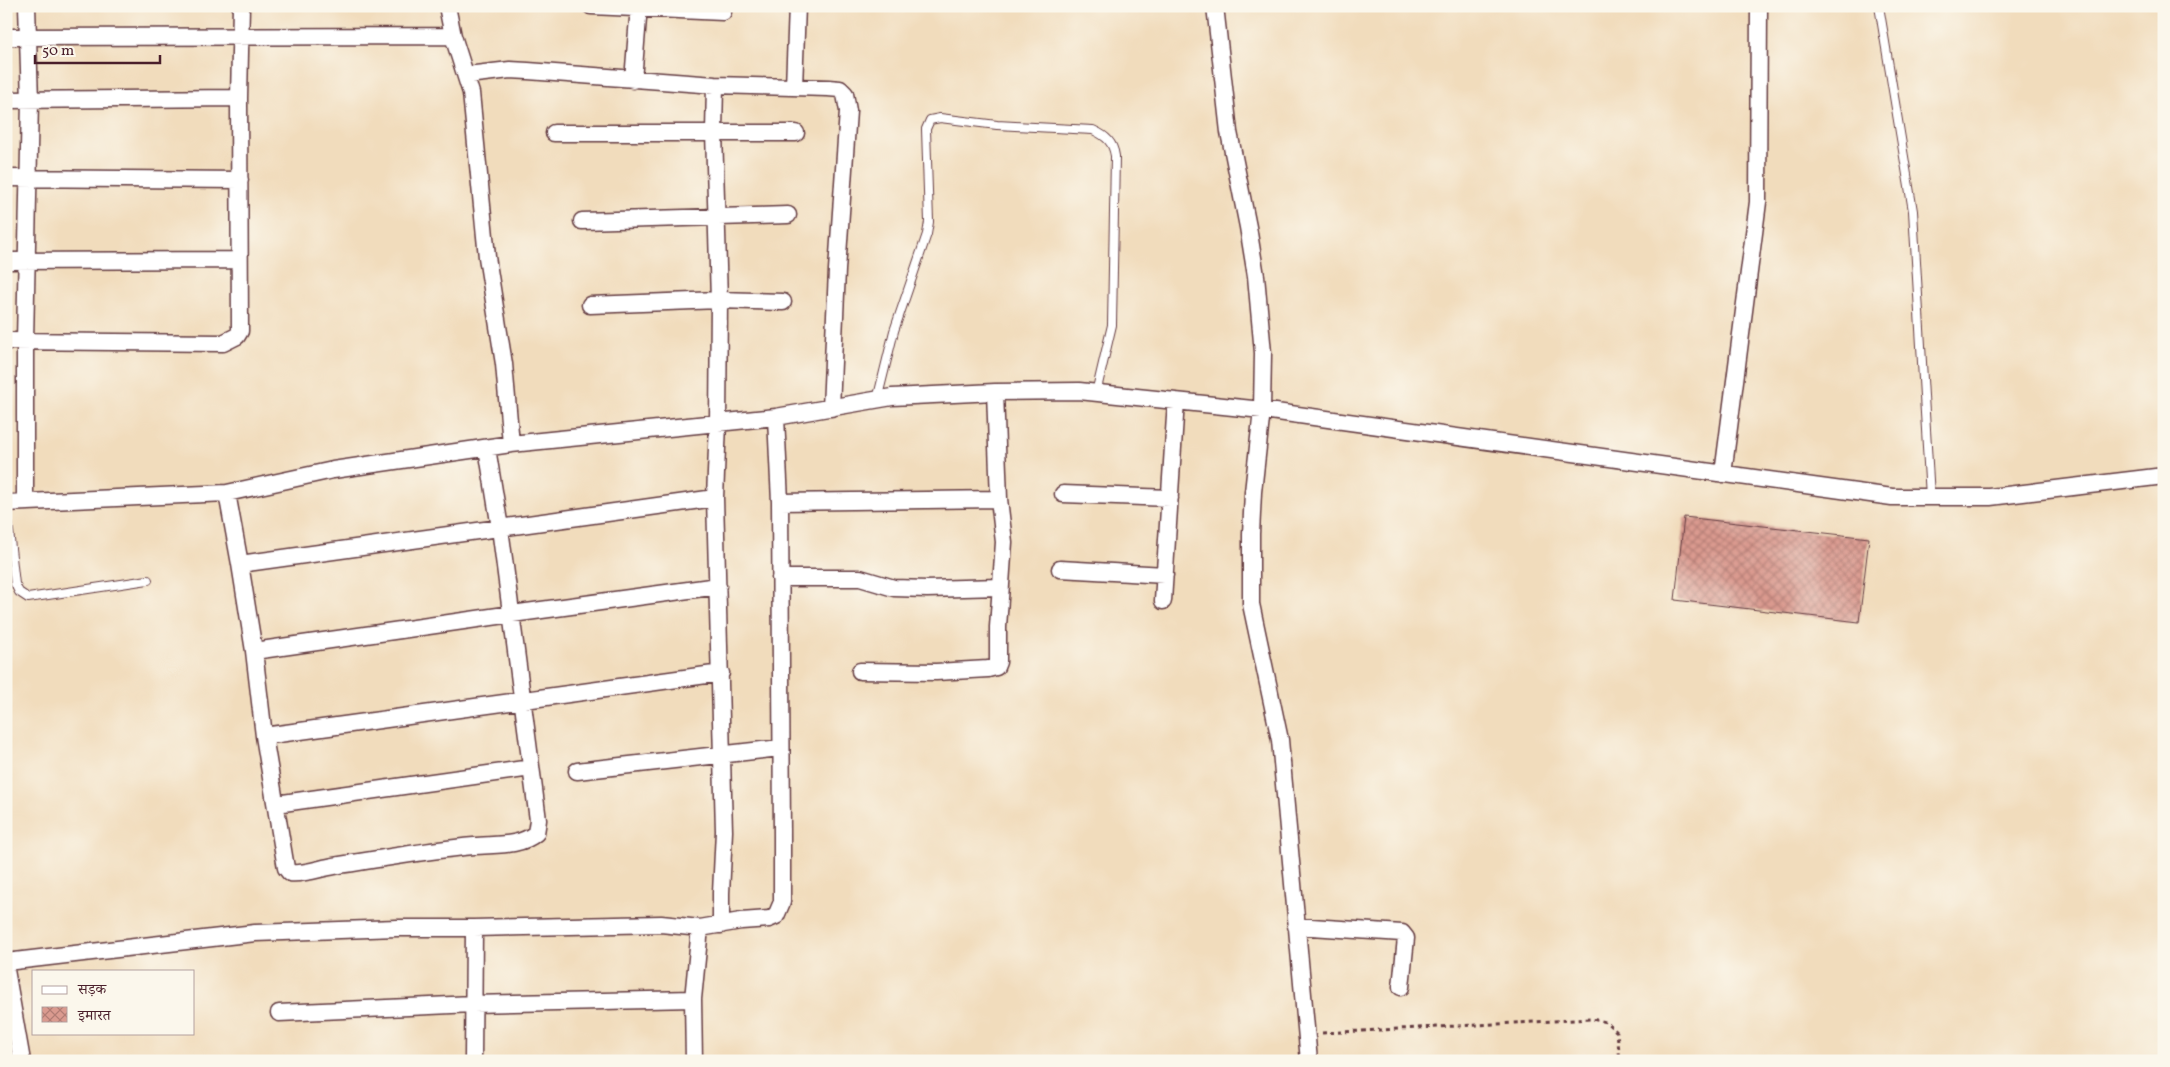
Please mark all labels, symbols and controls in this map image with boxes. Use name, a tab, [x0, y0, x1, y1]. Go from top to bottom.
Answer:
scale bar	[35, 32, 160, 64]
text: 50 m	[42, 41, 74, 62]
legend	[32, 970, 195, 1034]
text: सड़क	[77, 980, 107, 1001]
text: इमारत	[77, 1006, 112, 1027]

